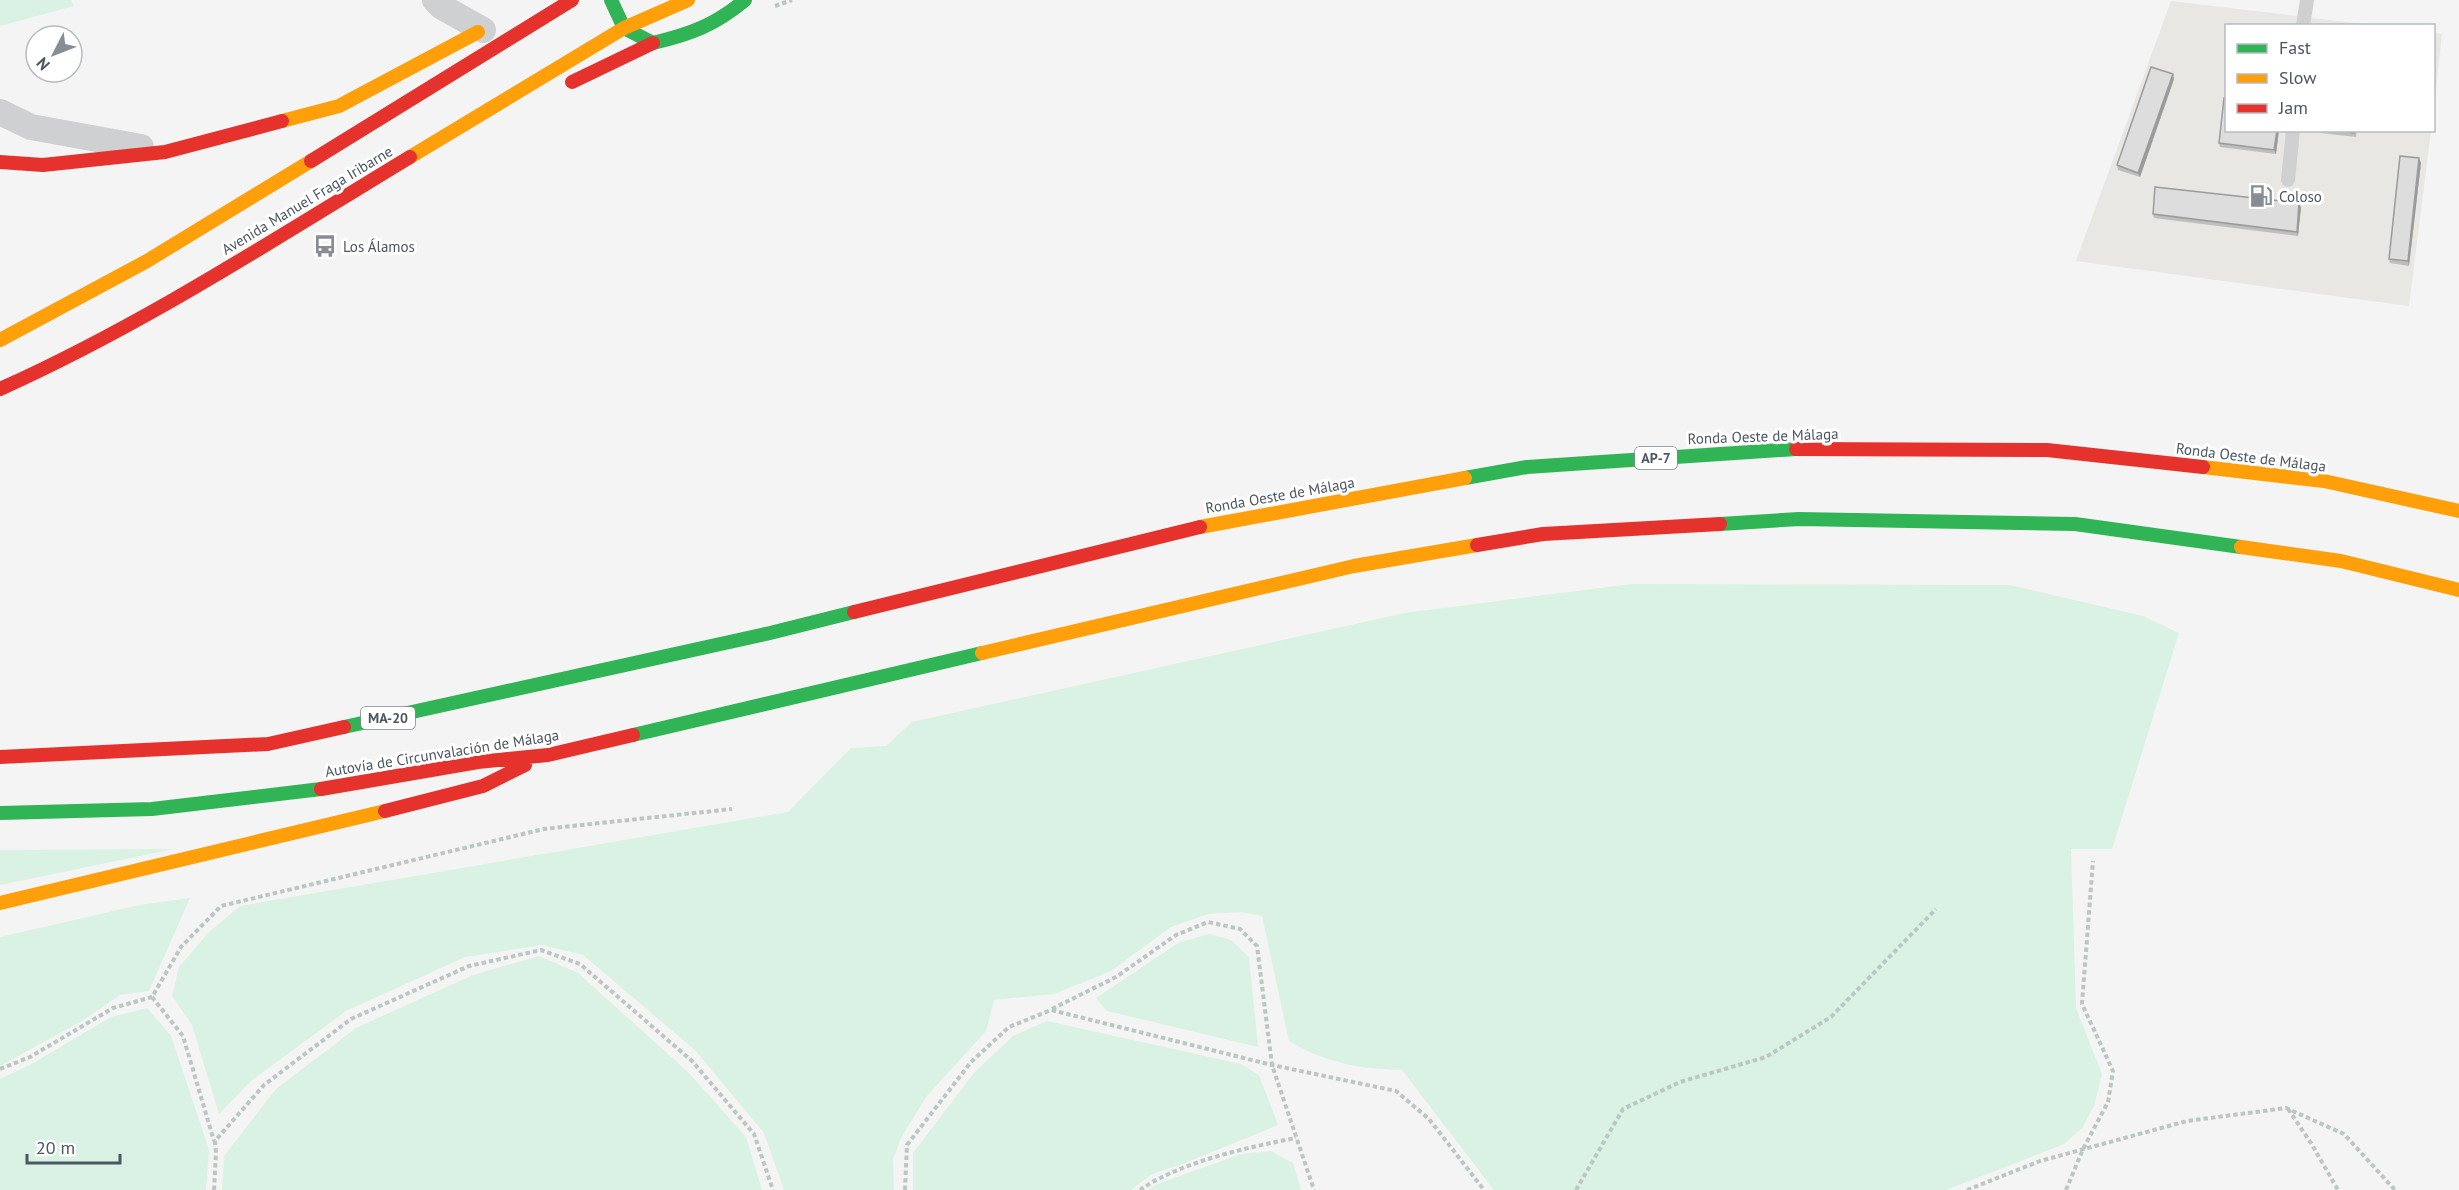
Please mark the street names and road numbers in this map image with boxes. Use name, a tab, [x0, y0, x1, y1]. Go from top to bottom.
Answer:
street label: Avenida Manuel Fraga Iribarne	[218, 141, 396, 259]
street label: Ronda Oeste de Málaga	[1687, 424, 1839, 448]
street label: Ronda Oeste de Málaga	[2175, 438, 2327, 476]
road number: AP-7	[1635, 447, 1677, 469]
street label: Ronda Oeste de Málaga	[1204, 473, 1356, 517]
road number: MA-20	[361, 707, 415, 729]
street label: Autovía de Circunvalación de Málaga	[324, 725, 560, 781]

